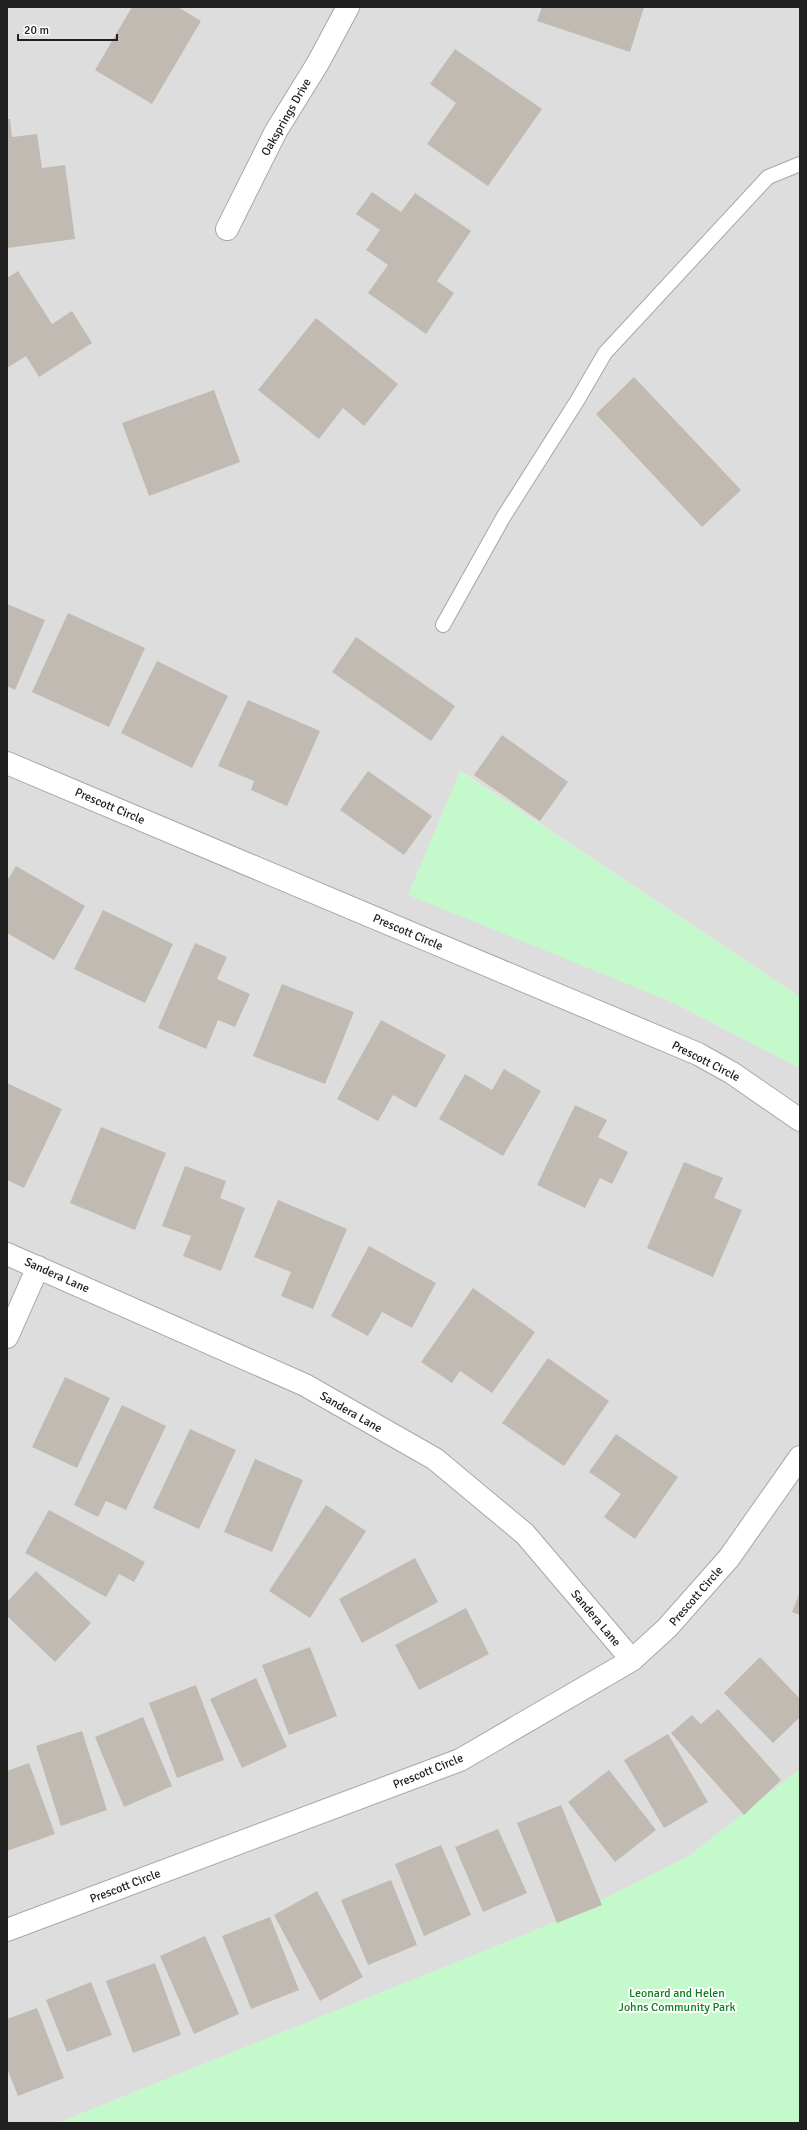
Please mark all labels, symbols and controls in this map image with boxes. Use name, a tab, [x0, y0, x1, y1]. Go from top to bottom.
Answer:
scale bar	[18, 16, 117, 42]
text: 20 m	[24, 23, 49, 38]
street label: Oaksprings Drive	[258, 76, 315, 159]
street label: Prescott Circle	[73, 785, 147, 828]
street label: Prescott Circle	[371, 911, 445, 954]
street label: Prescott Circle	[669, 1038, 742, 1085]
street label: Sandera Lane	[22, 1254, 92, 1296]
street label: Sandera Lane	[317, 1389, 385, 1436]
street label: Prescott Circle	[666, 1563, 727, 1629]
street label: Sandera Lane	[568, 1587, 624, 1650]
street label: Prescott Circle	[391, 1751, 466, 1792]
street label: Prescott Circle	[88, 1866, 163, 1907]
park label: Leonard and Helen Johns Community Park	[619, 1986, 735, 2015]

